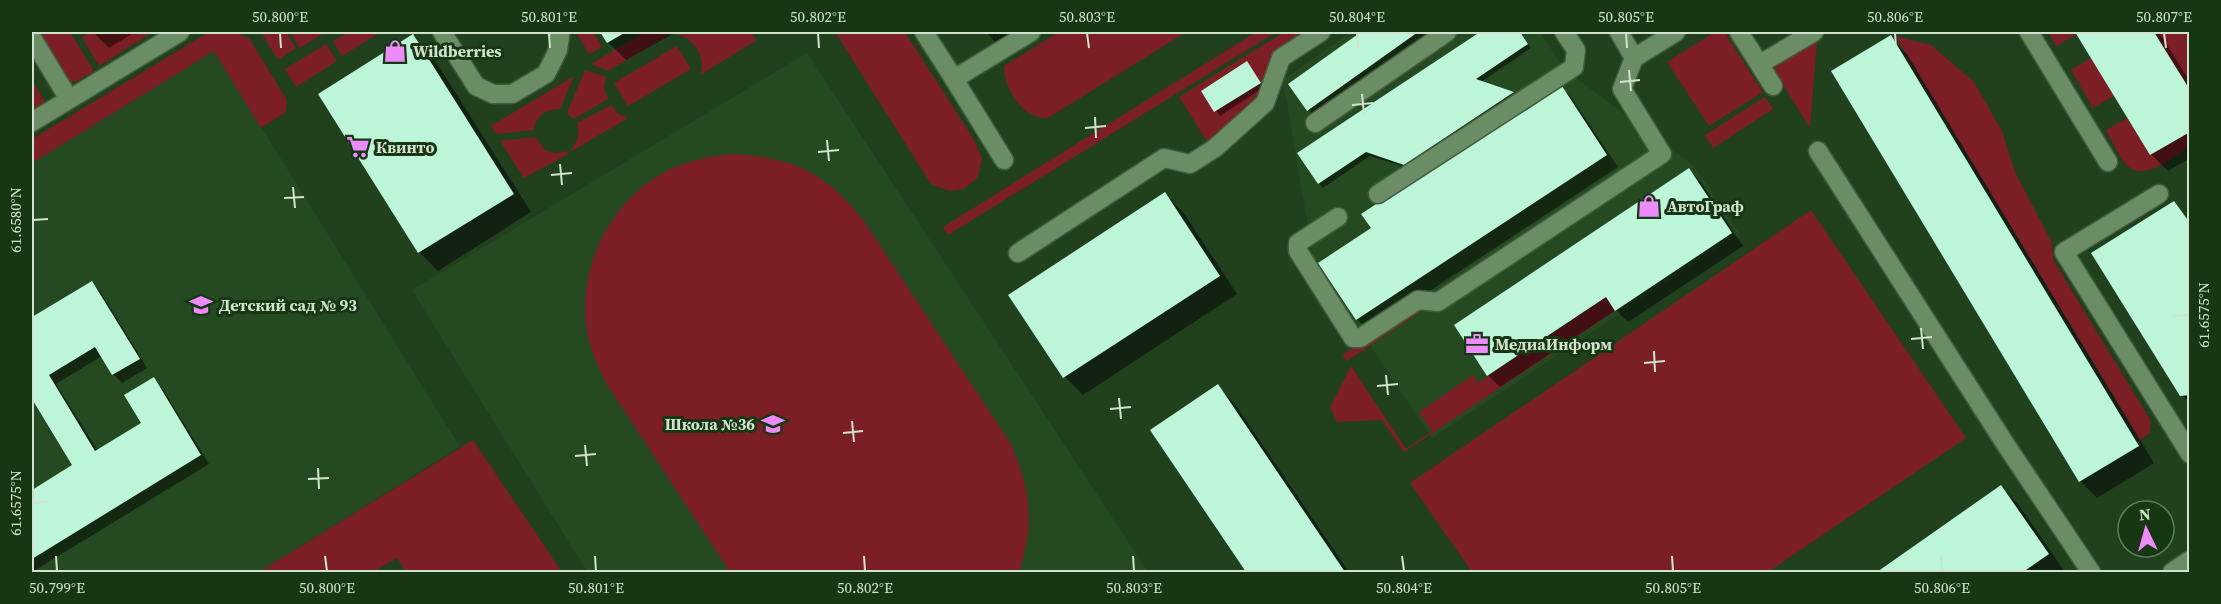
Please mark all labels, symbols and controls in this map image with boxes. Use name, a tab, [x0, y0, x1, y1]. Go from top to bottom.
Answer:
text: 50.800°E	[252, 6, 308, 27]
text: 50.801°E	[521, 6, 577, 27]
text: 50.802°E	[790, 6, 846, 27]
text: 50.803°E	[1059, 6, 1115, 27]
text: 50.804°E	[1329, 6, 1385, 27]
text: 50.805°E	[1598, 6, 1654, 27]
text: 50.806°E	[1867, 6, 1923, 27]
text: 50.807°E	[2136, 6, 2192, 27]
shop icon: Wildberries	[382, 38, 408, 64]
place label: Wildberries	[413, 40, 502, 62]
supermarket icon: Квинто	[345, 134, 371, 160]
place label: Квинто	[376, 136, 435, 158]
text: 61.6580°N	[5, 187, 26, 253]
shop icon: АвтоГраф	[1636, 193, 1662, 219]
place label: АвтоГраф	[1667, 195, 1744, 217]
text: 61.6575°N	[2193, 282, 2214, 348]
school or university icon: Детский сад № 93	[188, 292, 214, 318]
place label: Детский сад № 93	[219, 294, 357, 316]
office icon: МедиаИнформ	[1464, 331, 1490, 357]
place label: МедиаИнформ	[1495, 333, 1612, 355]
school or university icon: Школа №36	[760, 411, 786, 437]
place label: Школа №36	[665, 413, 755, 435]
text: 61.6575°N	[5, 470, 26, 536]
north arrow	[2116, 499, 2176, 559]
text: N	[2138, 503, 2152, 526]
text: 50.799°E	[29, 577, 85, 598]
text: 50.800°E	[299, 577, 355, 598]
text: 50.801°E	[568, 577, 624, 598]
text: 50.802°E	[837, 577, 893, 598]
text: 50.803°E	[1106, 577, 1162, 598]
text: 50.804°E	[1376, 577, 1432, 598]
text: 50.805°E	[1645, 577, 1701, 598]
text: 50.806°E	[1914, 577, 1970, 598]

